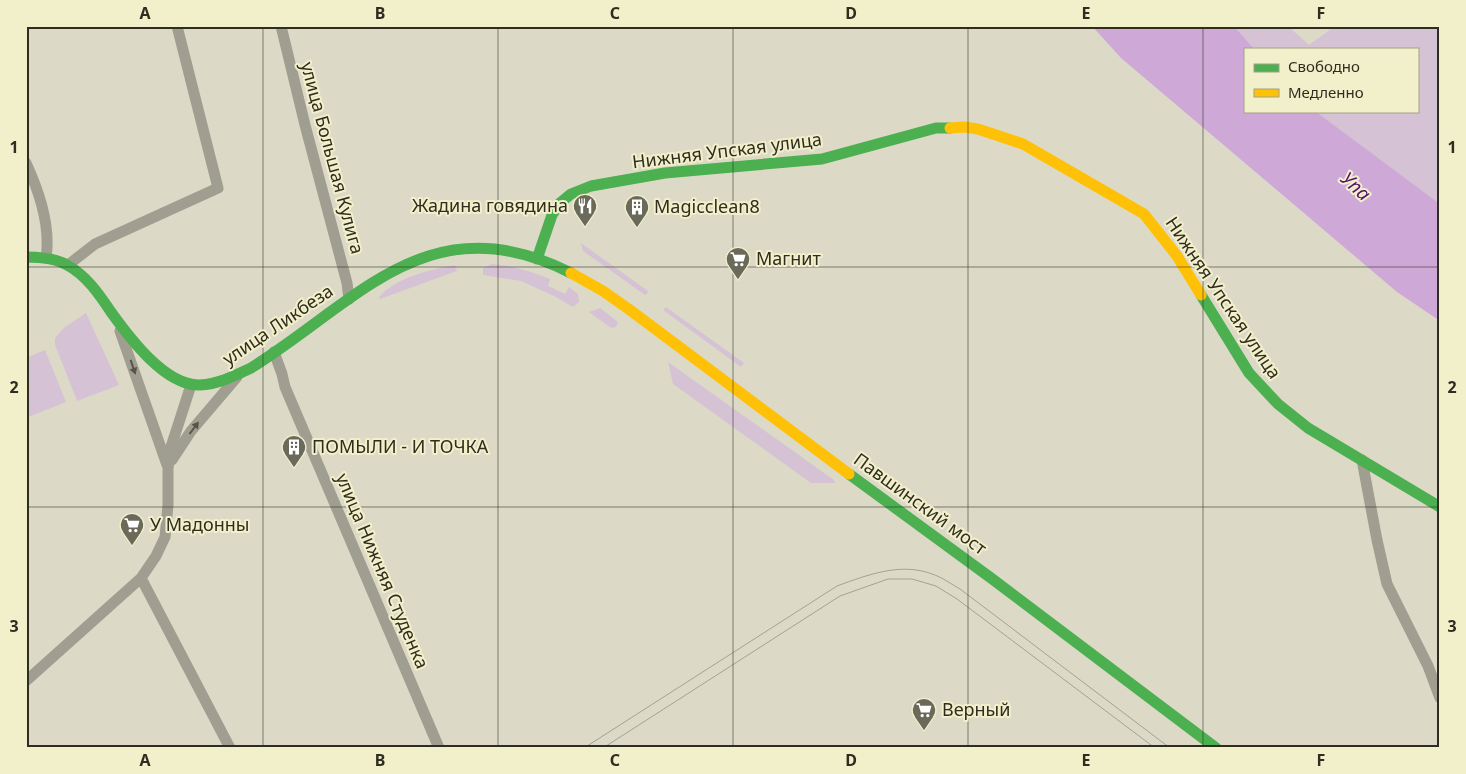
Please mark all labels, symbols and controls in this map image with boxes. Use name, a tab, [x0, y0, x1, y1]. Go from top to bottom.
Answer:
text: A	[139, 2, 151, 24]
text: B	[375, 2, 385, 24]
text: C	[610, 2, 620, 24]
text: D	[845, 2, 857, 24]
text: E	[1082, 2, 1091, 24]
text: F	[1317, 2, 1325, 24]
legend	[1244, 48, 1418, 112]
text: Свободно	[1288, 56, 1360, 76]
street label: улица Большая Кулига	[296, 59, 370, 256]
text: Медленно	[1288, 82, 1364, 102]
street label: Нижняя Упская улица	[631, 126, 823, 174]
text: 1	[9, 136, 19, 158]
text: 1	[1447, 136, 1457, 158]
water label: Упа	[1335, 166, 1377, 206]
place label: Жадина говядина	[412, 193, 568, 217]
restaurant icon: Жадина говядина	[572, 193, 598, 227]
building icon: Magicclean8	[624, 194, 650, 228]
place label: Magicclean8	[654, 194, 760, 218]
street label: Нижняя Упская улица	[1161, 212, 1287, 383]
supermarket icon: Магнит	[725, 246, 751, 280]
place label: Магнит	[756, 246, 821, 270]
street label: улица Ликбеза	[217, 278, 337, 370]
one-way arrow	[129, 360, 137, 375]
text: 2	[9, 376, 19, 398]
text: 2	[1447, 376, 1457, 398]
one-way arrow	[189, 421, 199, 435]
building icon: ПОМЫЛИ - И ТОЧКА	[281, 434, 307, 468]
place label: ПОМЫЛИ - И ТОЧКА	[312, 434, 489, 458]
street label: Павшинский мост	[849, 447, 992, 560]
street label: улица Нижняя Cтуденкa	[331, 469, 435, 672]
supermarket icon: У Мадонны	[119, 512, 145, 546]
place label: У Мадонны	[150, 512, 250, 536]
text: 3	[9, 615, 19, 637]
text: 3	[1447, 615, 1457, 637]
supermarket icon: Верный	[911, 697, 937, 731]
place label: Верный	[942, 697, 1010, 721]
text: A	[139, 749, 151, 771]
text: B	[375, 749, 385, 771]
text: C	[610, 749, 620, 771]
text: D	[845, 749, 857, 771]
text: E	[1082, 749, 1091, 771]
text: F	[1317, 749, 1325, 771]

